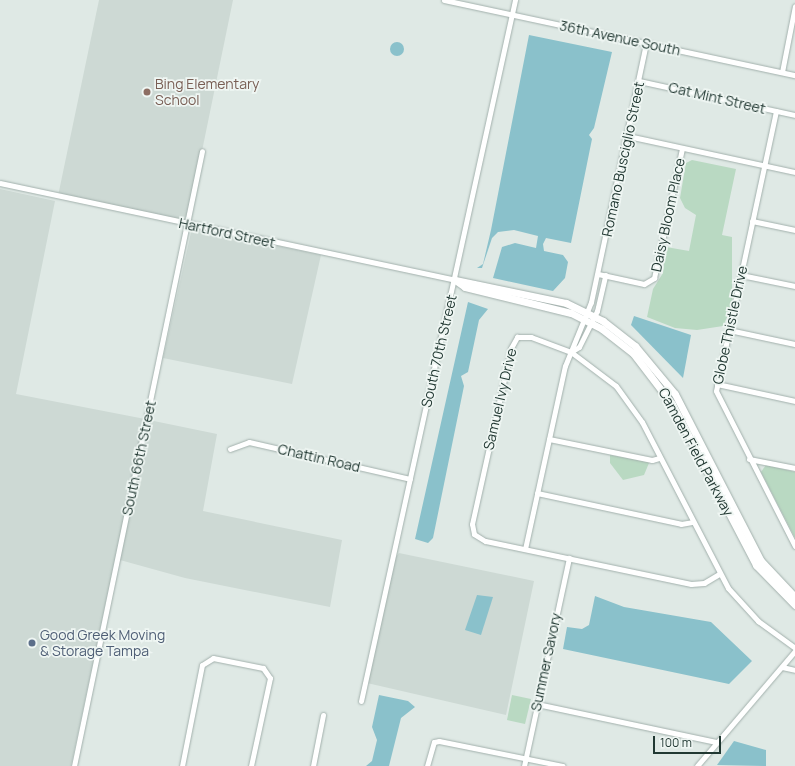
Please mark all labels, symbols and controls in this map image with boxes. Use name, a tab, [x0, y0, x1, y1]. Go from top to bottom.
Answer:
street label: 36th Avenue South	[558, 17, 682, 59]
place label: Bing Elementary School	[155, 76, 259, 108]
street label: Cat Mint Street	[667, 79, 767, 117]
street label: Romano Busciglio Street	[598, 80, 648, 238]
marker: Bing Elementary School	[142, 87, 152, 97]
street label: Daisy Bloom Place	[648, 157, 688, 273]
street label: Hartford Street	[177, 215, 277, 251]
street label: Globe Thistle Drive	[709, 264, 751, 386]
street label: South 70th Street	[418, 293, 460, 409]
street label: Samuel Ivy Drive	[480, 346, 520, 452]
street label: Camden Field Parkway	[655, 385, 737, 519]
street label: South 66th Street	[119, 399, 159, 517]
street label: Chattin Road	[276, 440, 362, 476]
street label: Summer Savory	[527, 611, 565, 713]
place label: Good Greek Moving & Storage Tampa	[40, 627, 165, 660]
marker: Good Greek Moving & Storage Tampa	[27, 638, 37, 648]
scale bar	[655, 728, 723, 754]
text: 100 m	[660, 734, 692, 751]

